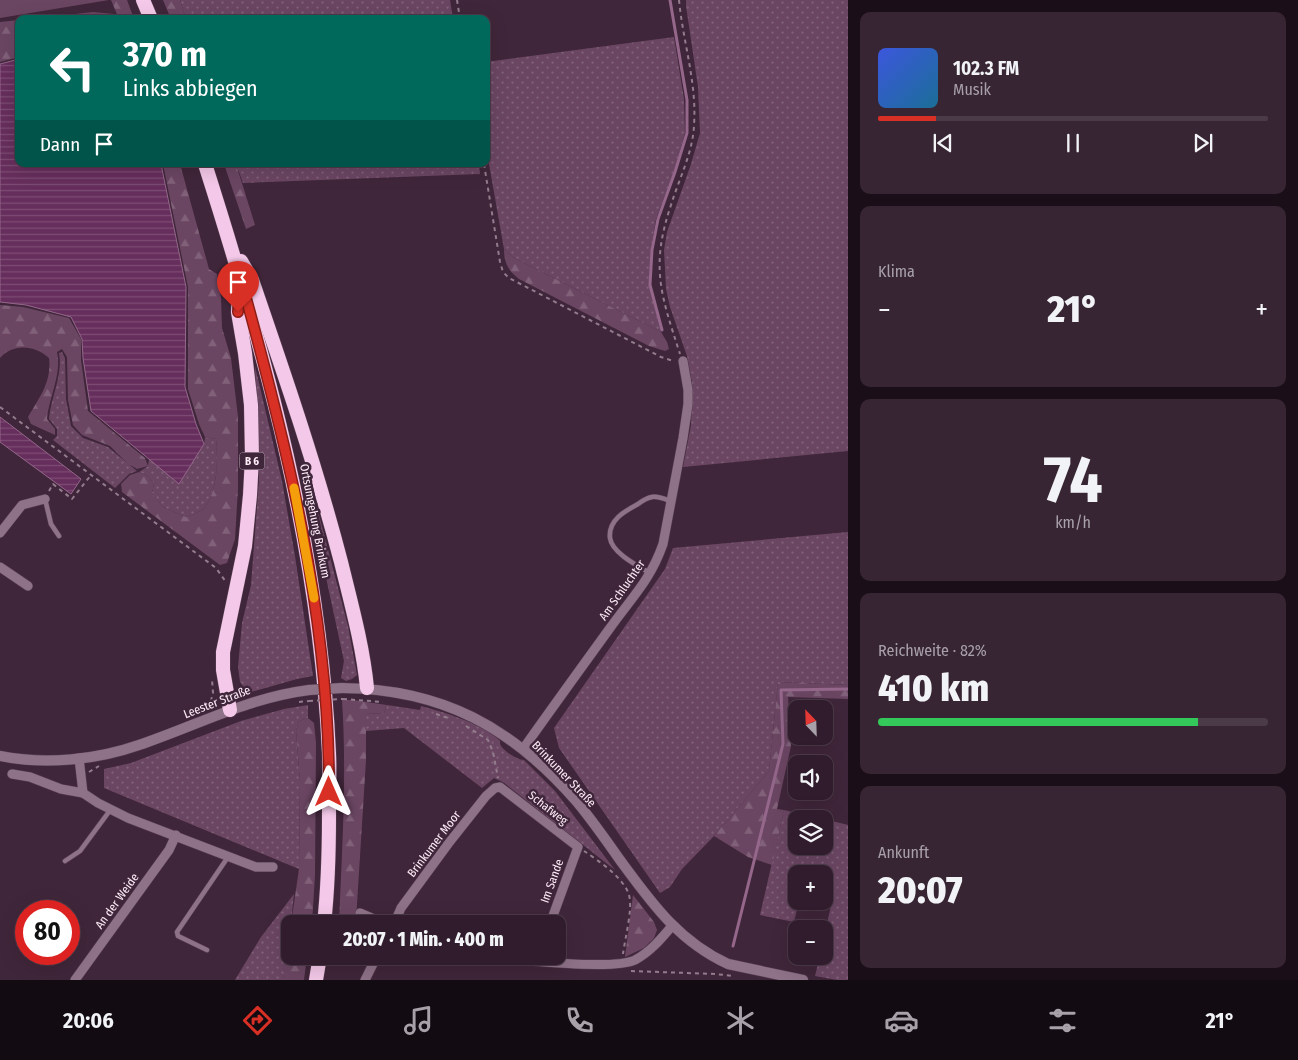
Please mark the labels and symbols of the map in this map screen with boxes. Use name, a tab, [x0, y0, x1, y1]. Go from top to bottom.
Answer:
pin	[217, 261, 259, 312]
road number: B 6	[240, 452, 264, 470]
street label: Ortsumgehung Brinkum	[297, 463, 333, 579]
street label: Am Schluchter	[596, 556, 648, 623]
street label: Leester Straße	[182, 683, 253, 721]
north arrow	[788, 700, 832, 745]
street label: Brinkumer Straße	[529, 738, 599, 810]
position arrow	[302, 765, 354, 817]
street label: Schafweg	[525, 788, 571, 828]
street label: Brinkumer Moor	[405, 807, 464, 880]
street label: Im Sande	[538, 857, 566, 905]
street label: An der Weide	[92, 871, 142, 931]
speed limit sign: 80	[15, 900, 80, 965]

